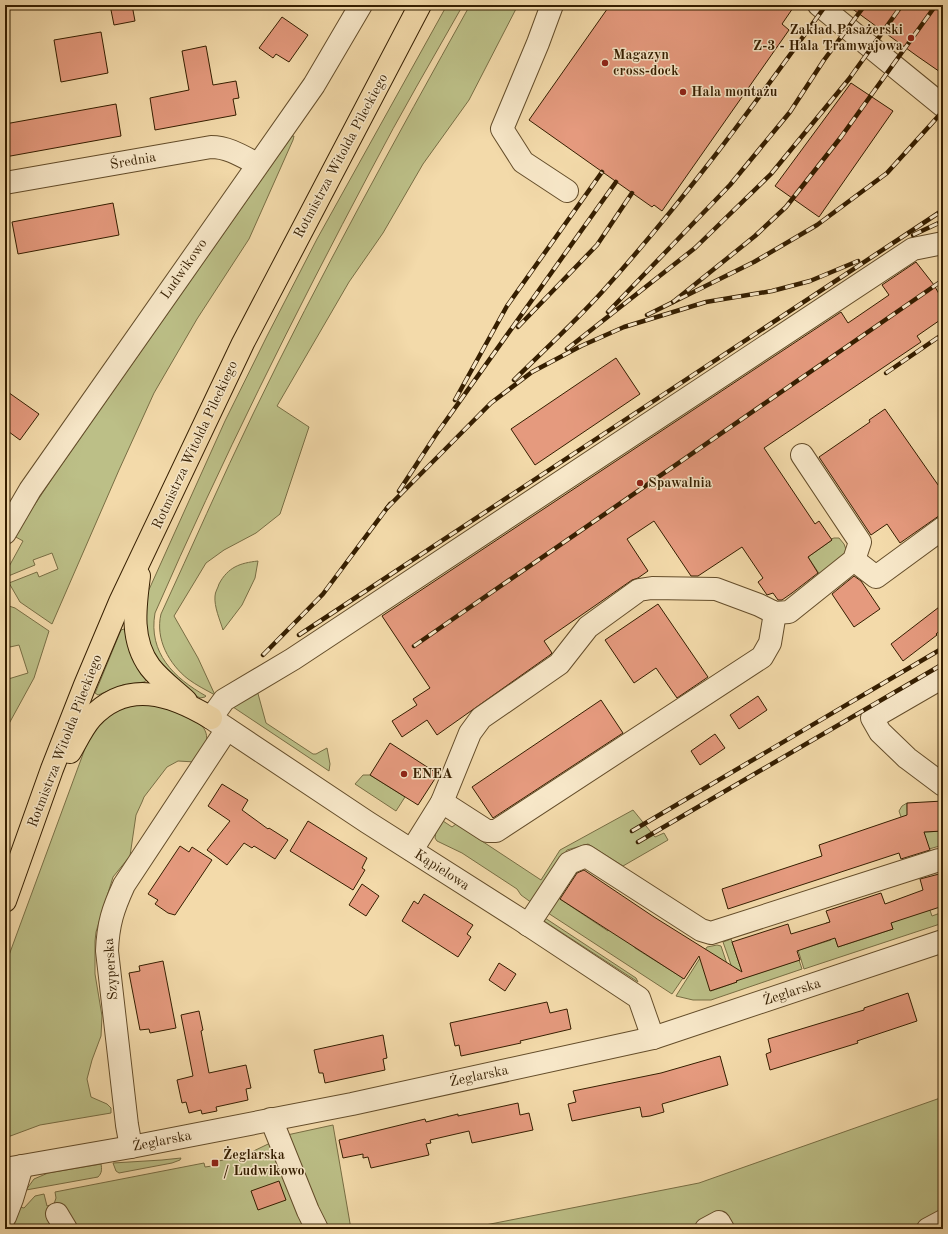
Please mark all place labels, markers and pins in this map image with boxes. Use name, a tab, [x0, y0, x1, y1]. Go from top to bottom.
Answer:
place label: Zakład Pasażerski Z-3 - Hala Tramwajowa	[753, 23, 903, 53]
marker: Zakład Pasażerski Z-3 - Hala Tramwajowa	[906, 33, 916, 43]
place label: Magazyn cross-dock	[613, 48, 679, 78]
marker: Magazyn cross-dock	[600, 58, 610, 68]
place label: Hala montażu	[691, 85, 778, 99]
marker: Hala montażu	[678, 87, 688, 97]
place label: Spawalnia	[648, 476, 712, 490]
marker: Spawalnia	[635, 478, 645, 488]
place label: ENEA	[412, 767, 453, 781]
marker: ENEA	[399, 769, 409, 779]
place label: Żeglarska / Ludwikowo	[223, 1146, 305, 1179]
marker: Żeglarska / Ludwikowo	[210, 1158, 220, 1168]

